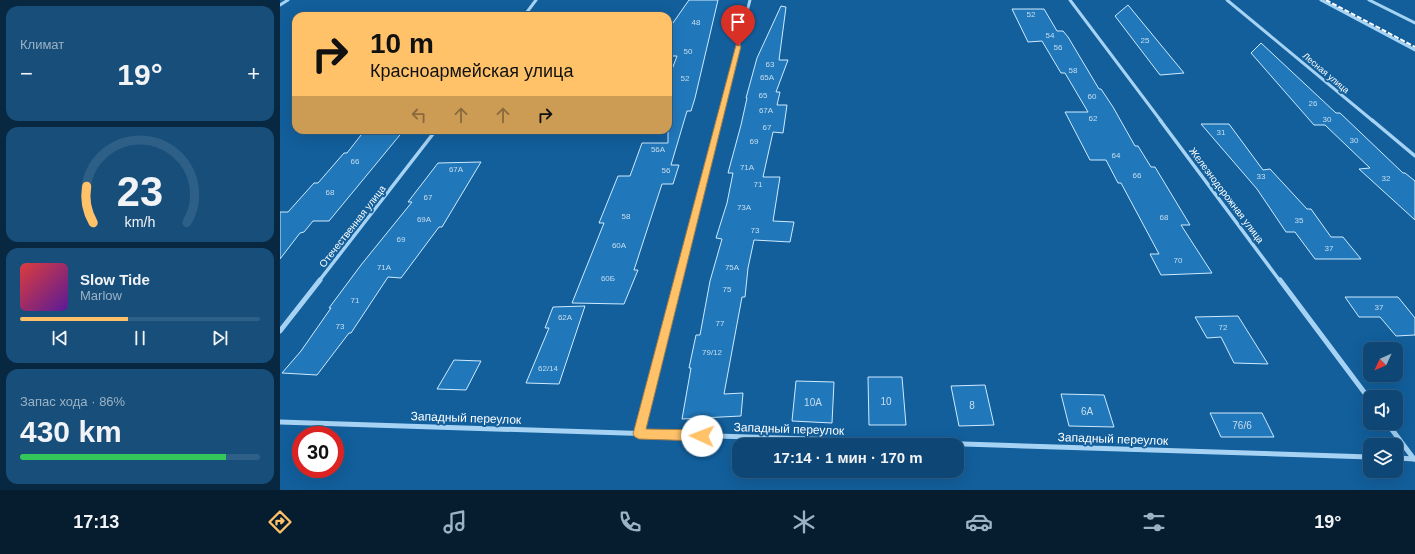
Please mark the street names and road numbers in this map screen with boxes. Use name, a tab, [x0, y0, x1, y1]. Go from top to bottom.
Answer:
street label: Лесная улица	[1301, 51, 1351, 95]
street label: Железнодорожная улица	[1187, 145, 1266, 246]
street label: Отечественная улица	[317, 183, 388, 269]
street label: Западный переулок	[411, 409, 522, 427]
street label: Западный переулок	[734, 420, 845, 438]
street label: Западный переулок	[1058, 430, 1169, 448]

